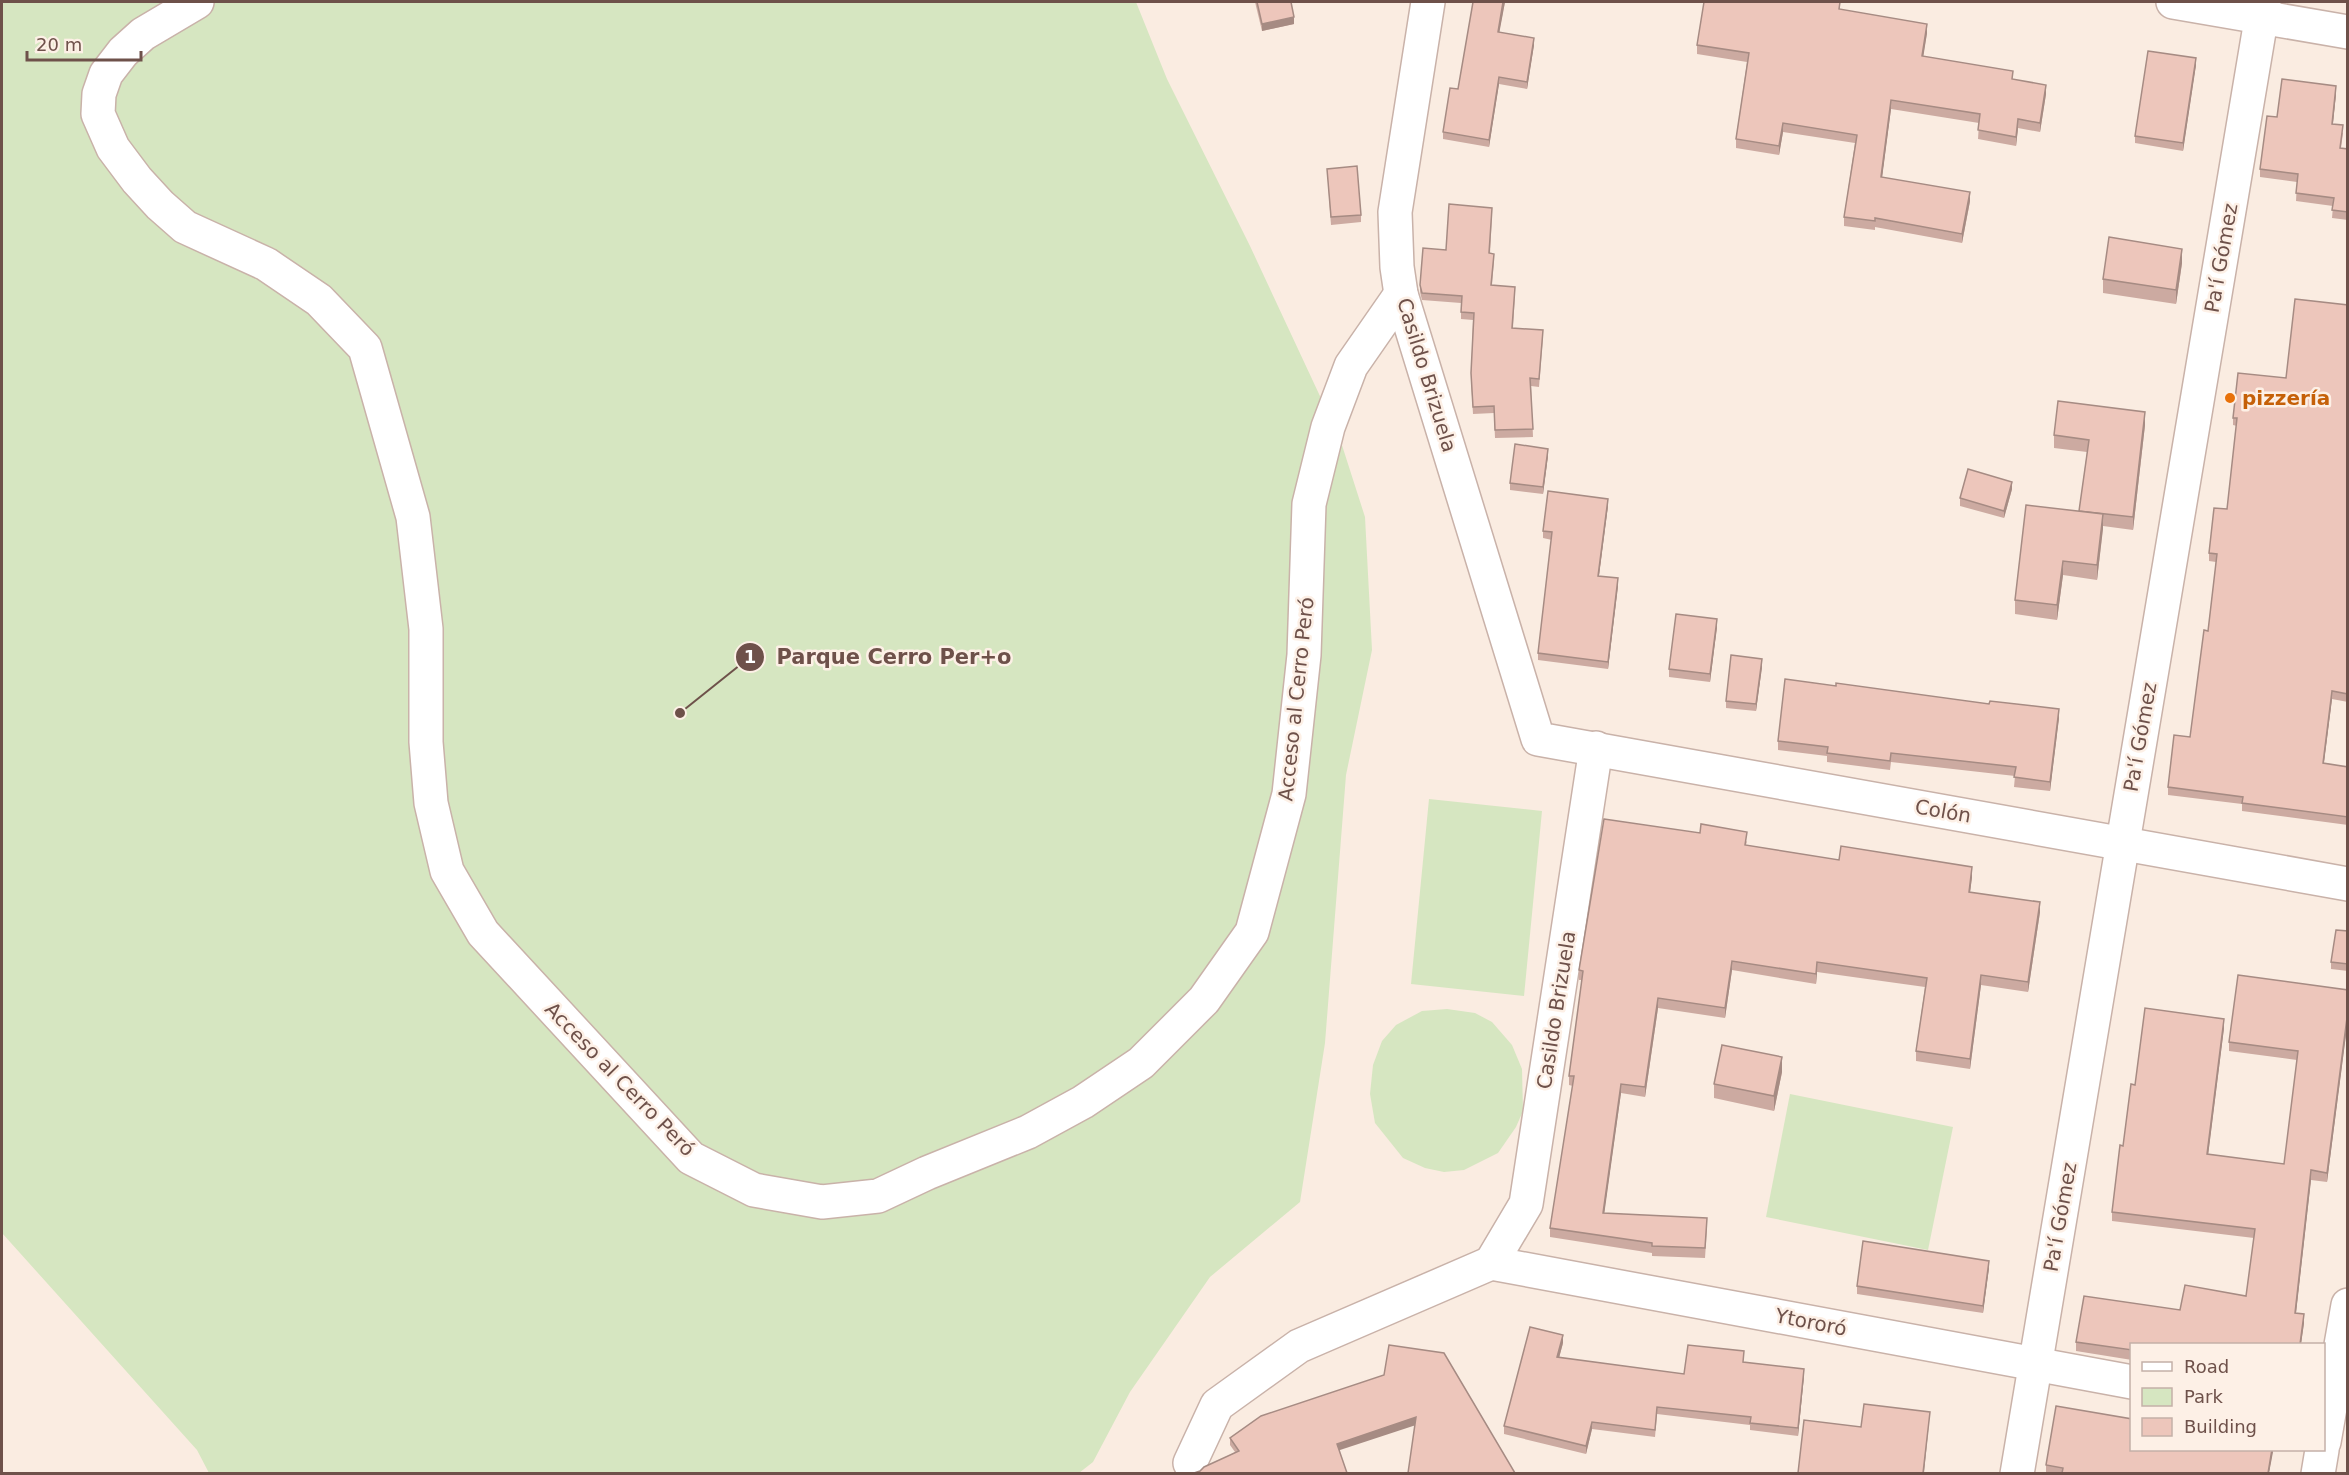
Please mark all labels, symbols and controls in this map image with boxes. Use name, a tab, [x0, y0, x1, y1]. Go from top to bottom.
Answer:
scale bar	[27, 24, 141, 62]
text: 20 m	[36, 34, 82, 55]
street label: Pa'í Gómez	[2200, 201, 2242, 315]
street label: Casildo Brizuela	[1392, 295, 1462, 455]
place label: pizzería	[2242, 386, 2330, 410]
marker: pizzería	[2223, 391, 2237, 405]
street label: Acceso al Cerro Peró	[1273, 596, 1319, 802]
callout: Parque Cerro Per+o	[735, 637, 1024, 676]
text: Parque Cerro Per+o	[776, 645, 1012, 669]
text: 1	[744, 646, 756, 667]
street label: Pa'í Gómez	[2119, 680, 2161, 794]
street label: Colón	[1913, 794, 1973, 828]
street label: Casildo Brizuela	[1532, 929, 1580, 1091]
street label: Acceso al Cerro Peró	[540, 997, 700, 1161]
street label: Pa'í Gómez	[2039, 1160, 2081, 1274]
street label: Ytororó	[1772, 1303, 1849, 1341]
legend	[2130, 1343, 2325, 1451]
text: Road	[2184, 1356, 2229, 1377]
text: Park	[2184, 1386, 2223, 1407]
text: Building	[2184, 1416, 2257, 1437]

